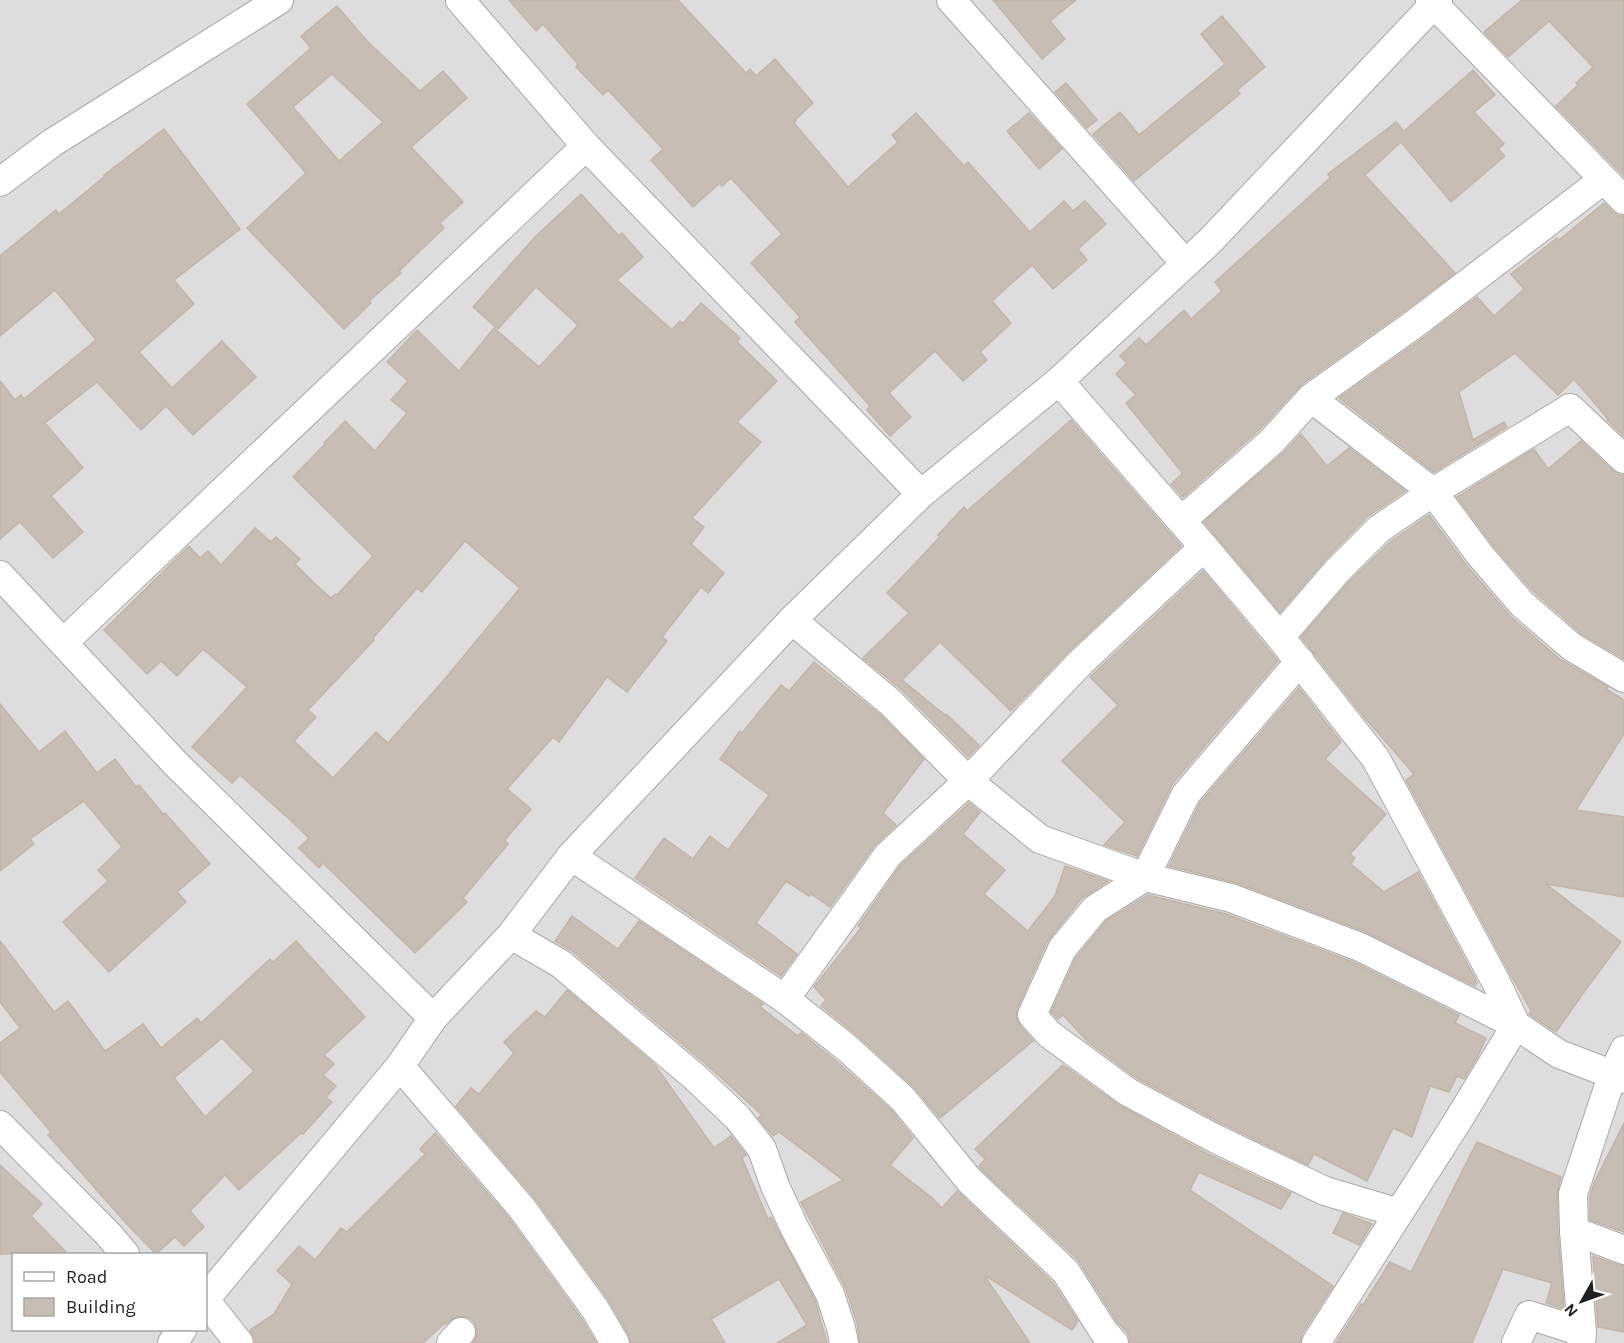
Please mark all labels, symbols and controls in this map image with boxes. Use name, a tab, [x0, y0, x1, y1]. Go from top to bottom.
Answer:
legend	[12, 1253, 207, 1331]
text: Road	[66, 1266, 107, 1288]
north arrow	[1552, 1271, 1612, 1331]
text: Building	[66, 1296, 136, 1318]
text: N	[1560, 1300, 1582, 1321]

